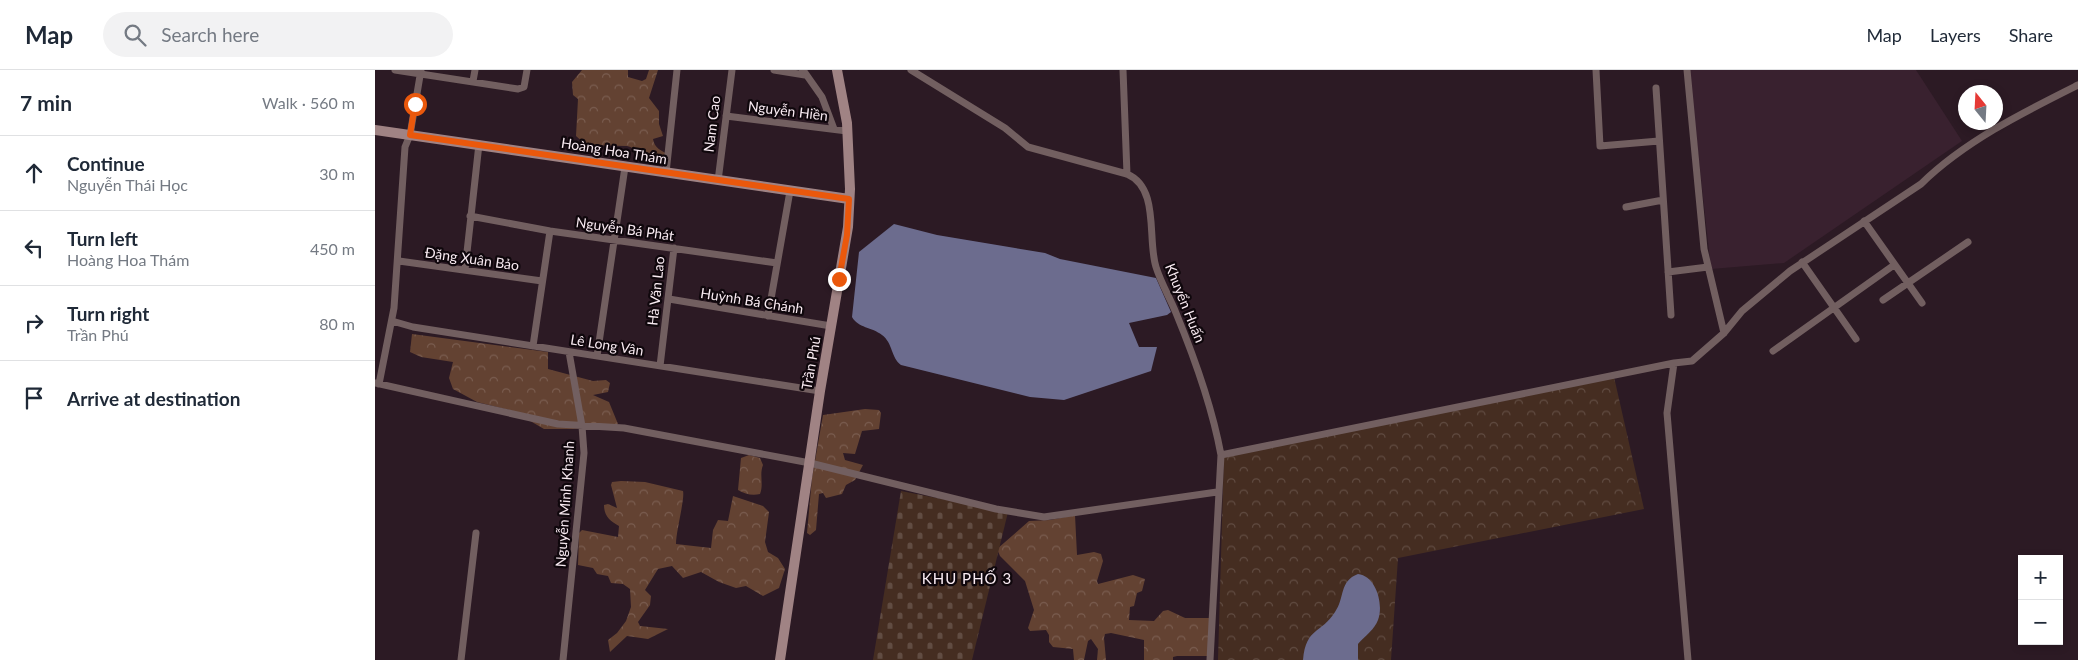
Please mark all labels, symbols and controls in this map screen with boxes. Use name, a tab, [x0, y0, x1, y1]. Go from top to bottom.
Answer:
search box	[103, 12, 453, 57]
text: Map	[25, 20, 73, 49]
icon: search	[121, 21, 149, 49]
text: Search here	[161, 23, 259, 46]
text: Map	[1866, 24, 1902, 46]
text: Layers	[1930, 24, 1981, 46]
text: Share	[2009, 24, 2053, 46]
north arrow	[1958, 85, 2003, 130]
text: 7 min	[20, 90, 72, 115]
text: Walk · 560 m	[262, 93, 355, 112]
route start	[404, 93, 427, 116]
street label: Nam Cao	[700, 95, 723, 153]
street label: Nguyễn Hiền	[747, 97, 829, 124]
street label: Hoàng Hoa Thám	[560, 134, 668, 167]
text: Continue	[67, 152, 145, 175]
icon: ahead	[20, 159, 48, 187]
text: 30 m	[319, 164, 355, 183]
text: Nguyễn Thái Học	[67, 175, 188, 194]
street label: Nguyễn Bá Phát	[575, 213, 675, 244]
text: Turn left	[67, 227, 138, 250]
icon: left	[20, 234, 48, 262]
text: 450 m	[310, 239, 355, 258]
street label: Đặng Xuân Bảo	[424, 243, 520, 274]
text: Hoàng Hoa Thám	[67, 250, 189, 269]
street label: Hà Văn Lao	[643, 255, 668, 326]
street label: Khuyển Huấn	[1162, 261, 1209, 345]
route end	[828, 268, 851, 291]
street label: Huỳnh Bá Chánh	[699, 284, 805, 317]
text: Turn right	[67, 302, 149, 325]
icon: right	[20, 309, 48, 337]
text: 80 m	[319, 314, 355, 333]
text: Trần Phú	[67, 325, 129, 344]
street label: Lê Long Vân	[569, 330, 645, 359]
street label: Trần Phú	[797, 335, 824, 391]
icon: arrive	[20, 384, 48, 412]
text: Arrive at destination	[67, 387, 240, 410]
street label: Nguyễn Minh Khanh	[552, 440, 577, 568]
map controls	[2018, 555, 2063, 645]
button: +	[2018, 555, 2063, 600]
district label: KHU PHỐ 3	[922, 568, 1012, 587]
button: −	[2018, 600, 2063, 645]

